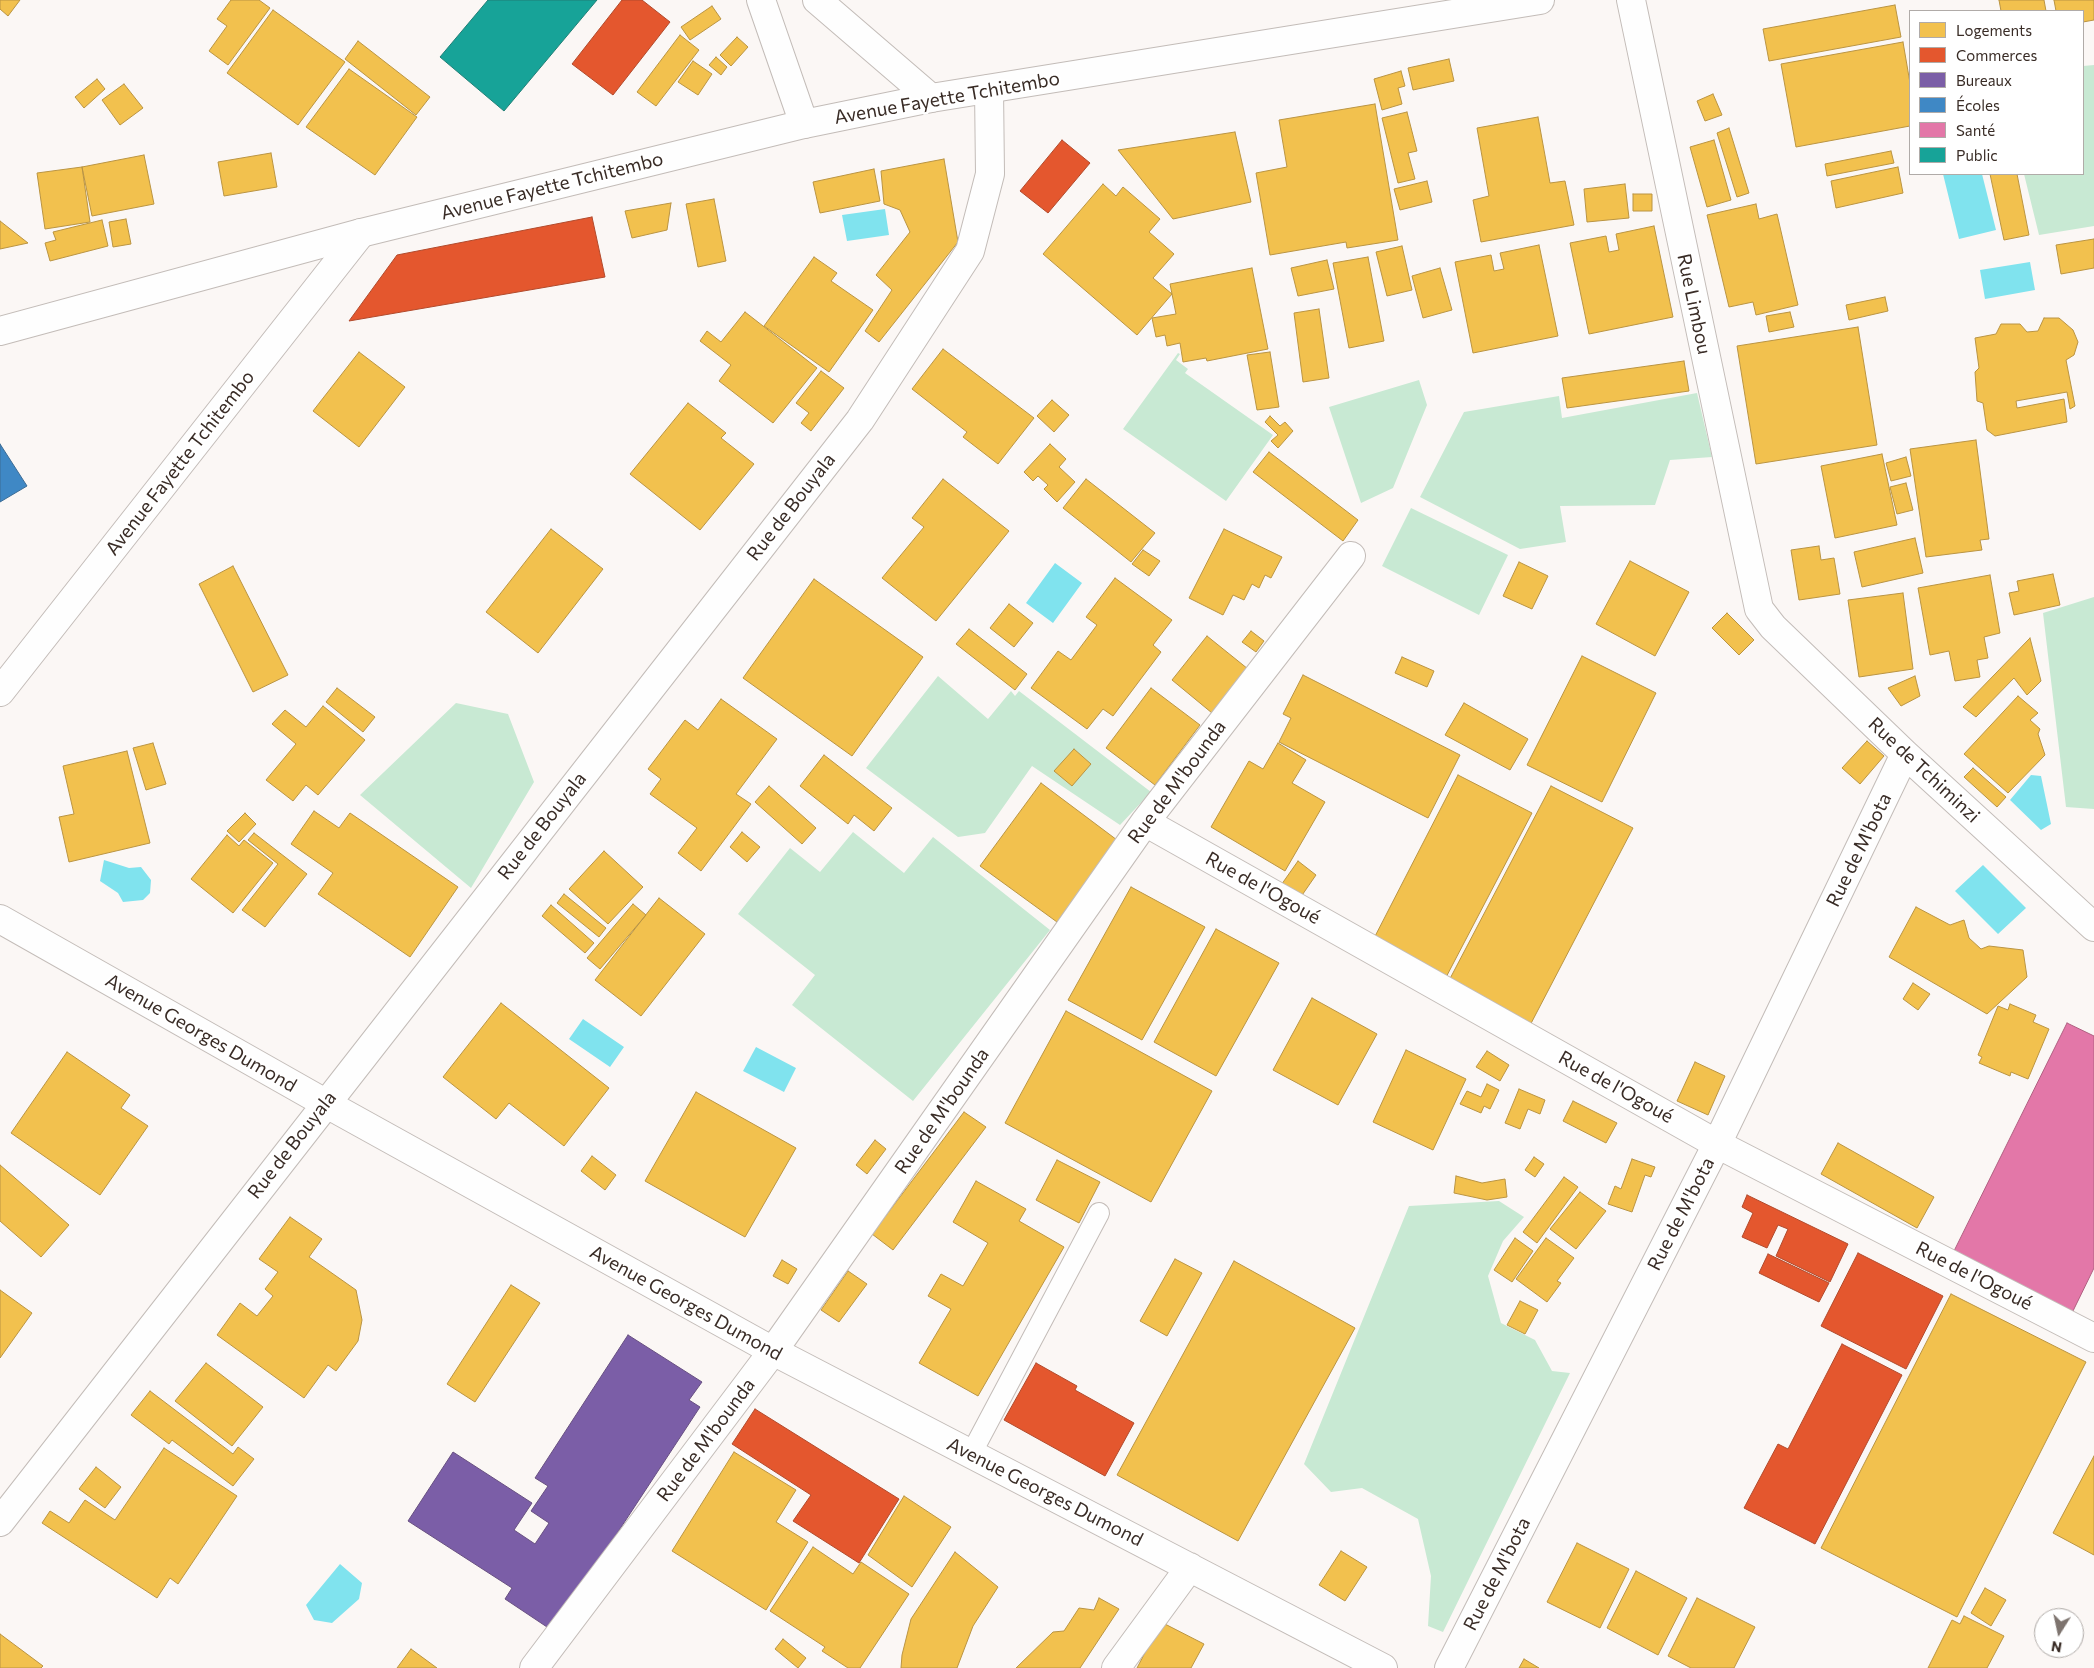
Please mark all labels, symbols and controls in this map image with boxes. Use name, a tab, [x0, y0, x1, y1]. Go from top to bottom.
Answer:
legend	[1909, 10, 2084, 175]
text: Logements	[1956, 21, 2032, 39]
text: Commerces	[1956, 46, 2037, 64]
street label: Avenue Fayette Tchitembo	[833, 67, 1061, 129]
text: Bureaux	[1956, 71, 2012, 89]
text: Écoles	[1956, 96, 2000, 114]
text: Santé	[1956, 121, 1995, 139]
text: Public	[1956, 146, 1998, 164]
street label: Avenue Fayette Tchitembo	[438, 147, 666, 225]
street label: Rue Limbou	[1672, 252, 1716, 356]
street label: Avenue Fayette Tchitembo	[101, 366, 259, 560]
street label: Rue de Bouyala	[742, 449, 840, 565]
street label: Rue de Tchiminzi	[1864, 713, 1984, 827]
street label: Rue de M'bounda	[1123, 716, 1231, 848]
street label: Rue de Bouyala	[493, 768, 591, 884]
street label: Rue de M'bota	[1822, 789, 1896, 911]
street label: Rue de l'Ogoué	[1202, 847, 1324, 929]
street label: Avenue Georges Dumond	[101, 969, 301, 1097]
street label: Rue de M'bounda	[890, 1044, 994, 1178]
street label: Rue de l'Ogoué	[1555, 1046, 1677, 1128]
street label: Rue de Bouyala	[243, 1087, 341, 1203]
street label: Rue de M'bota	[1643, 1154, 1719, 1274]
street label: Rue de l'Ogoué	[1912, 1237, 2036, 1315]
street label: Avenue Georges Dumond	[586, 1241, 786, 1365]
street label: Rue de M'bounda	[652, 1374, 760, 1506]
street label: Avenue Georges Dumond	[943, 1433, 1147, 1551]
street label: Rue de M'bota	[1459, 1514, 1535, 1634]
north arrow	[2034, 1608, 2084, 1658]
text: N	[2050, 1638, 2063, 1657]

